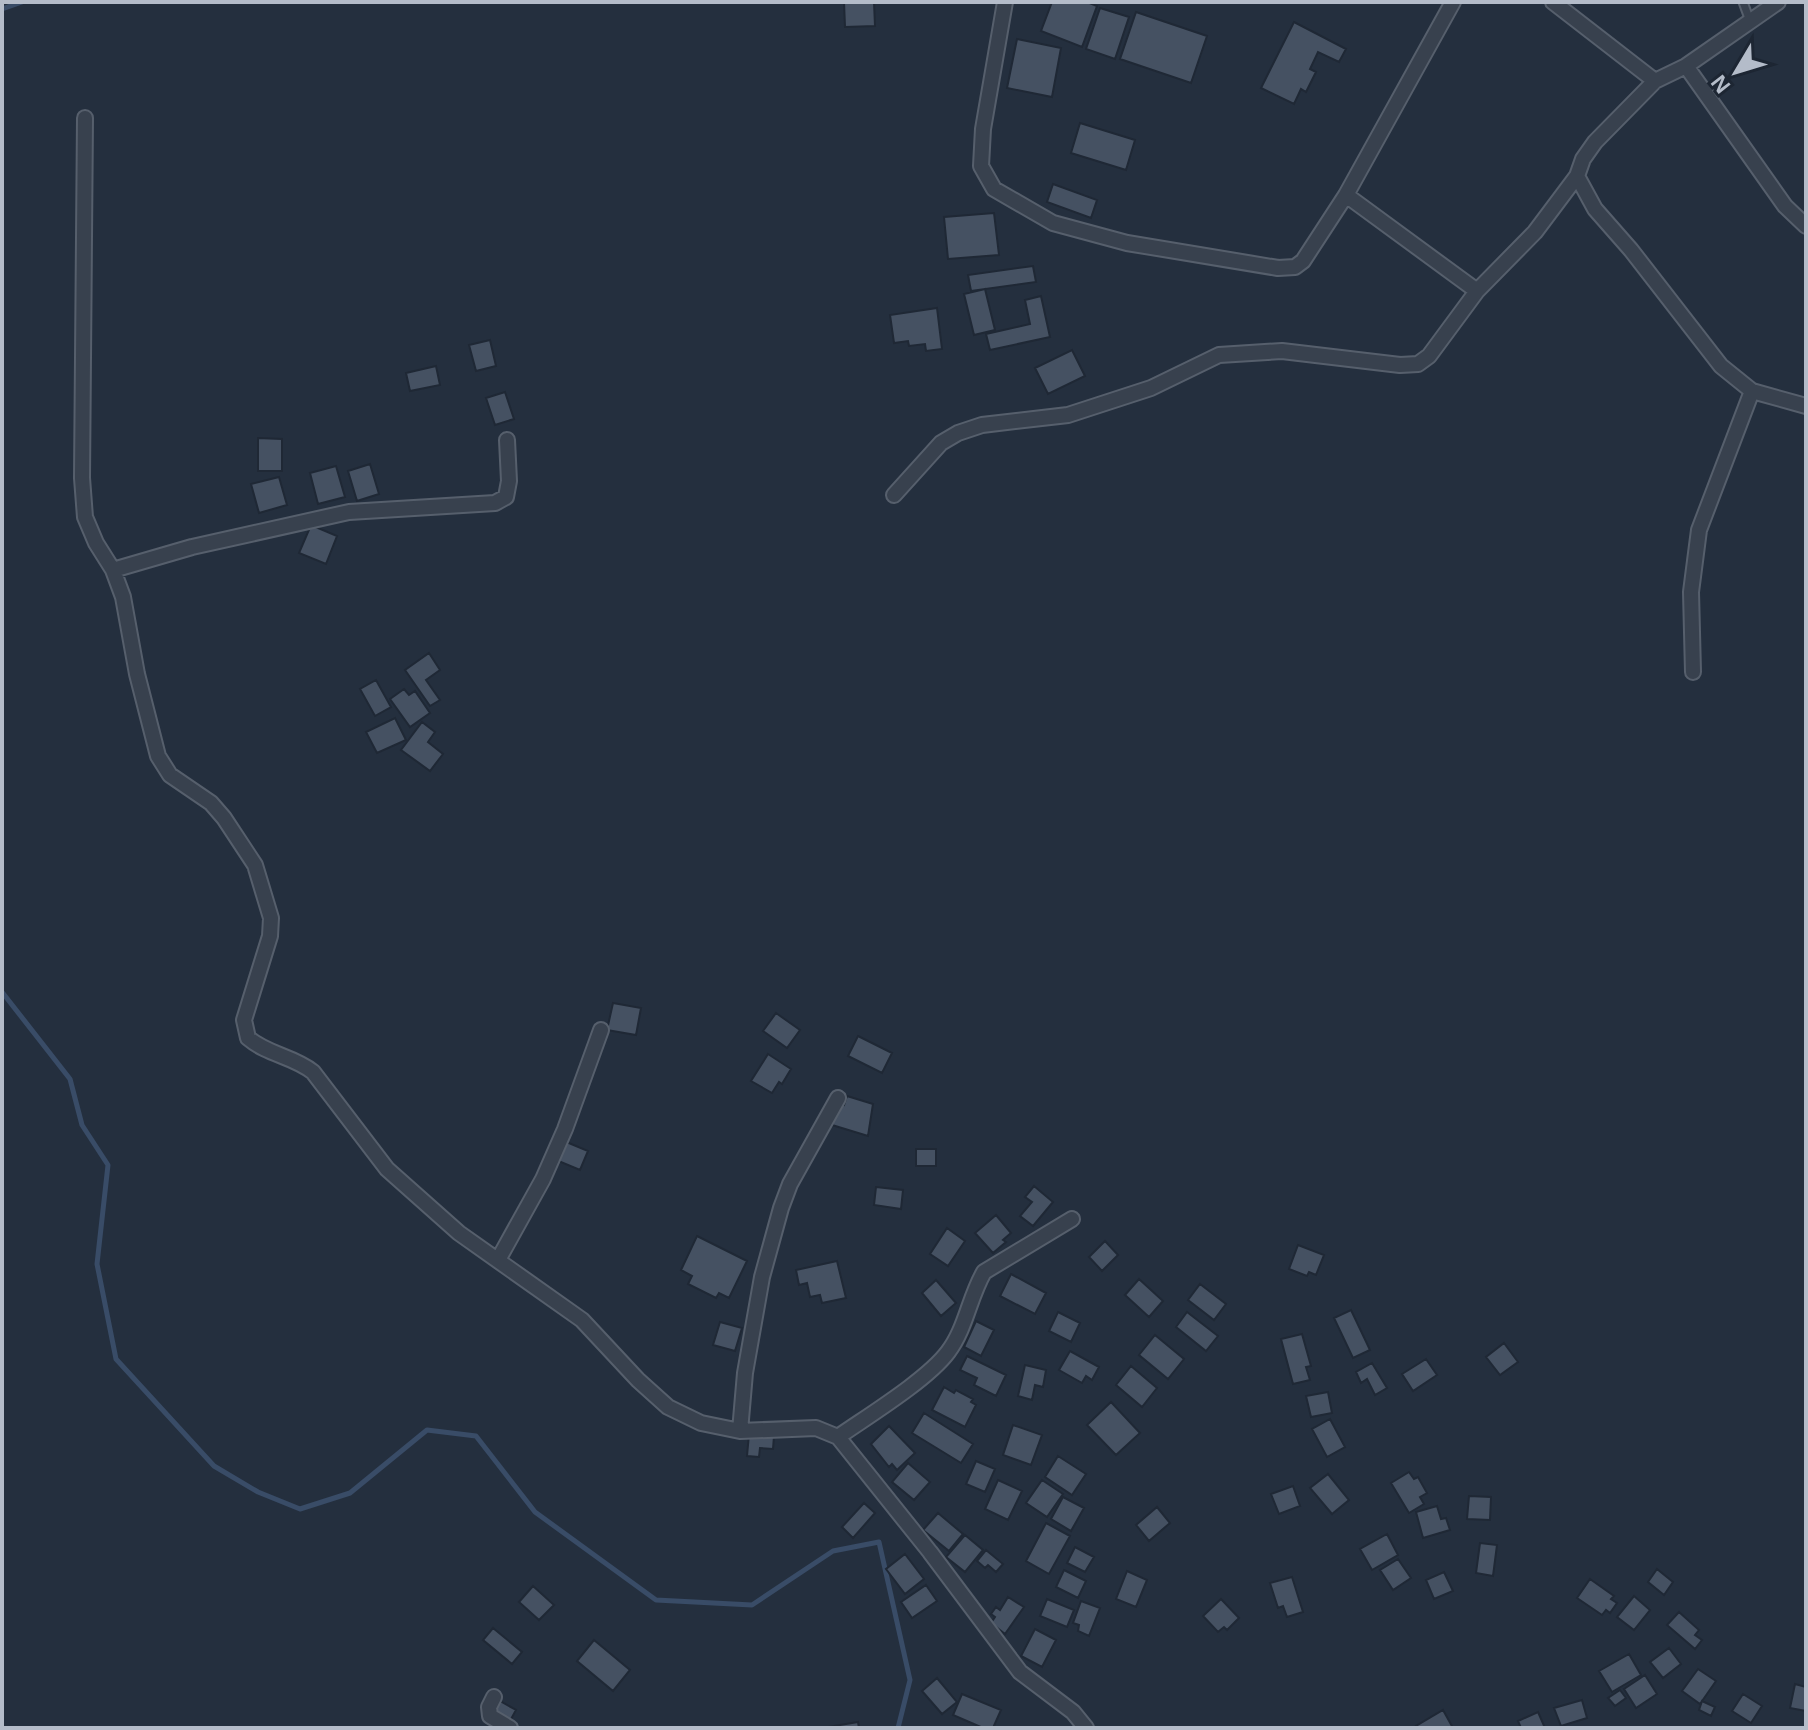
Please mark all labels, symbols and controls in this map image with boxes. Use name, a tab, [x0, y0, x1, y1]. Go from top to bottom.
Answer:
north arrow	[1696, 32, 1776, 112]
text: N	[1706, 70, 1735, 98]

